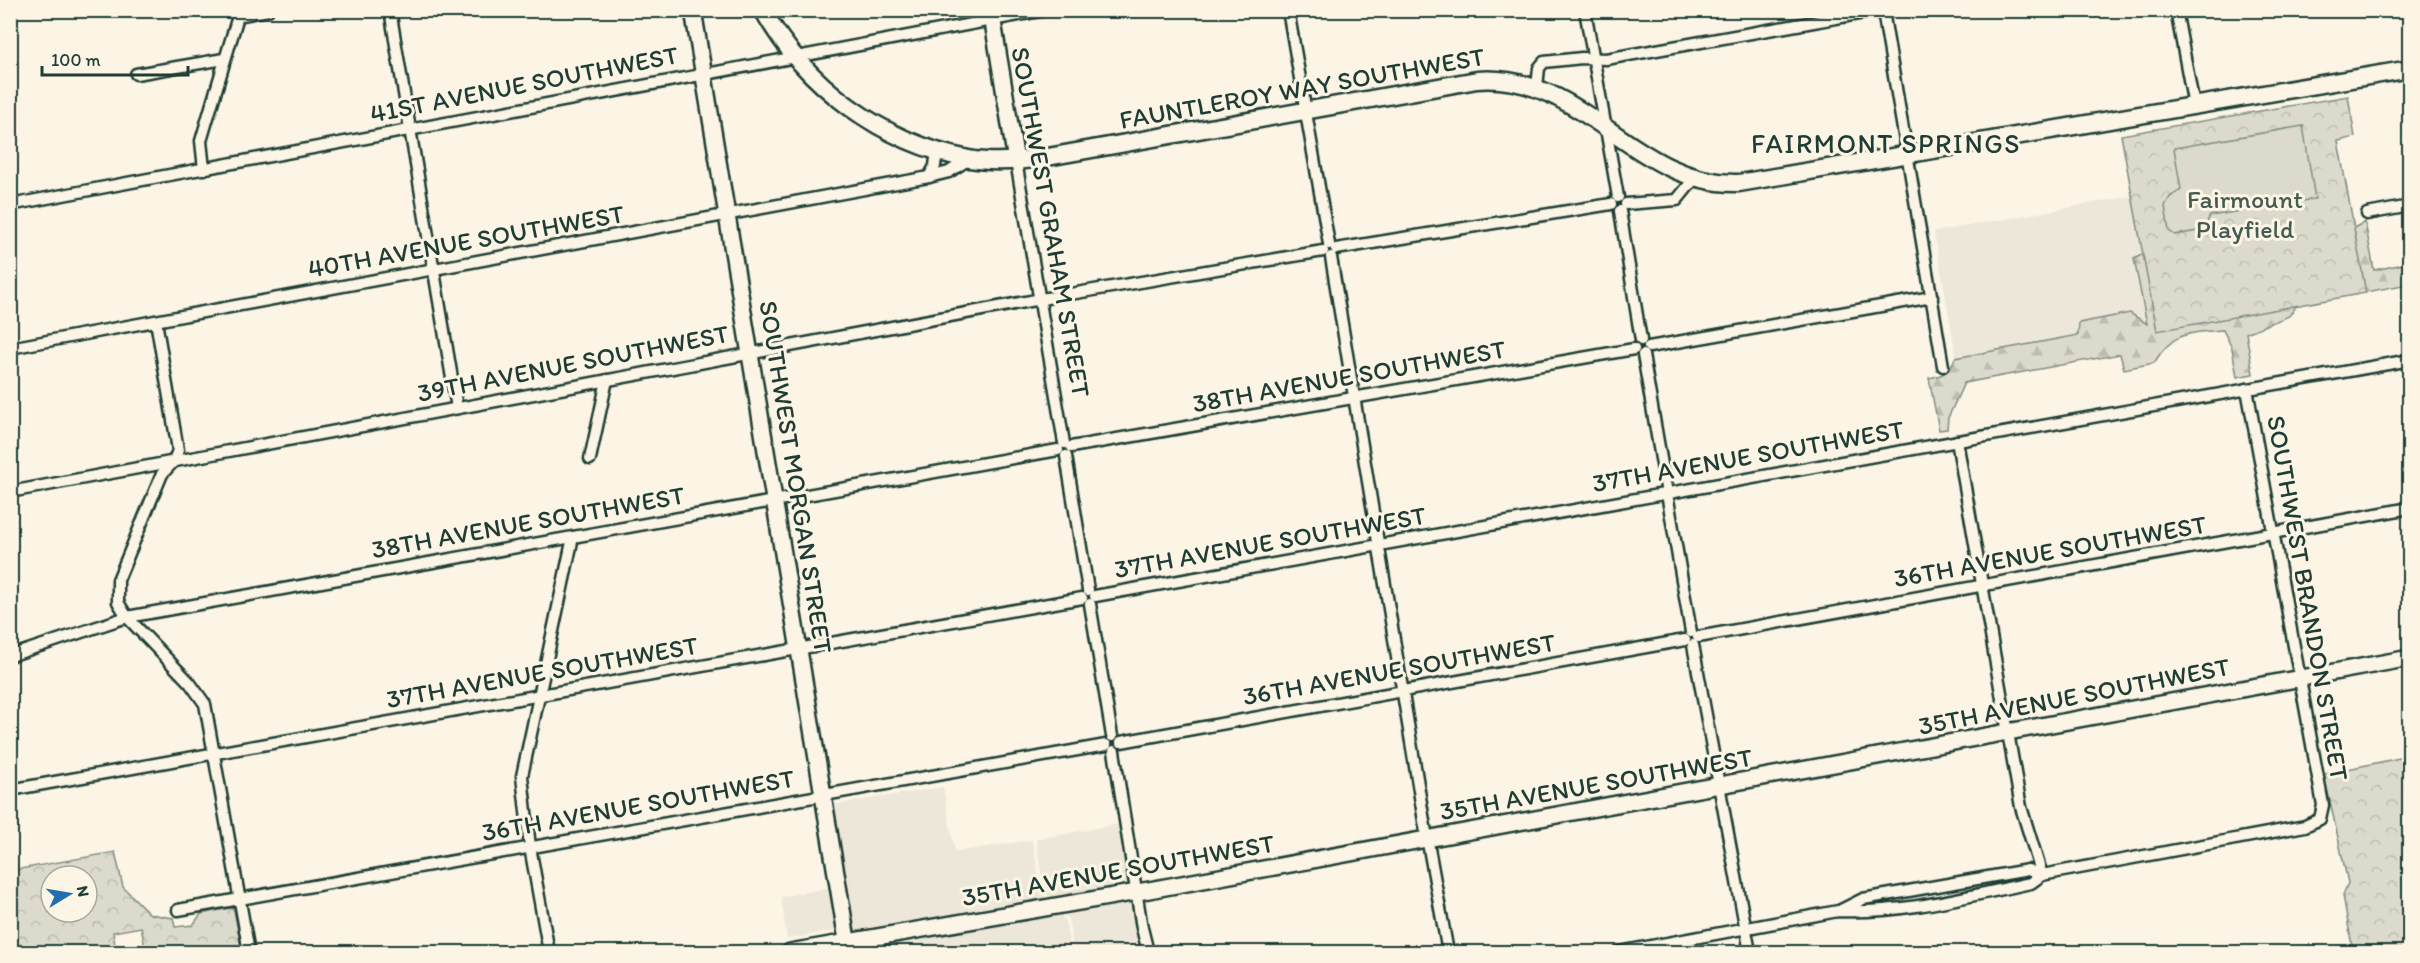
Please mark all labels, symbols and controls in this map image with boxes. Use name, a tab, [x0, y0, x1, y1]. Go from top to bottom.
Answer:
street label: 41ST AVENUE SOUTHWEST	[367, 38, 681, 130]
scale bar	[42, 39, 188, 77]
street label: FAUNTLEROY WAY SOUTHWEST	[1117, 40, 1488, 136]
street label: SOUTHWEST GRAHAM STREET	[1004, 45, 1098, 400]
text: 100 m	[51, 49, 101, 71]
district label: FAIRMONT SPRINGS	[1751, 127, 2021, 160]
park label: Fairmount Playfield	[2187, 183, 2303, 245]
street label: 40TH AVENUE SOUTHWEST	[305, 197, 627, 285]
street label: SOUTHWEST MORGAN STREET	[752, 298, 840, 656]
street label: 39TH AVENUE SOUTHWEST	[415, 317, 732, 409]
street label: 38TH AVENUE SOUTHWEST	[1190, 333, 1508, 419]
street label: 37TH AVENUE SOUTHWEST	[1590, 413, 1907, 499]
street label: SOUTHWEST BRANDON STREET	[2260, 413, 2356, 783]
street label: 38TH AVENUE SOUTHWEST	[369, 479, 687, 565]
street label: 37TH AVENUE SOUTHWEST	[1112, 499, 1429, 585]
street label: 36TH AVENUE SOUTHWEST	[1891, 508, 2209, 594]
street label: 36TH AVENUE SOUTHWEST	[1240, 626, 1558, 712]
street label: 37TH AVENUE SOUTHWEST	[384, 629, 701, 715]
street label: 35TH AVENUE SOUTHWEST	[1915, 650, 2233, 742]
street label: 35TH AVENUE SOUTHWEST	[1437, 741, 1755, 827]
street label: 36TH AVENUE SOUTHWEST	[479, 762, 797, 848]
street label: 35TH AVENUE SOUTHWEST	[959, 827, 1277, 913]
north arrow	[39, 864, 99, 924]
text: N	[73, 884, 94, 898]

